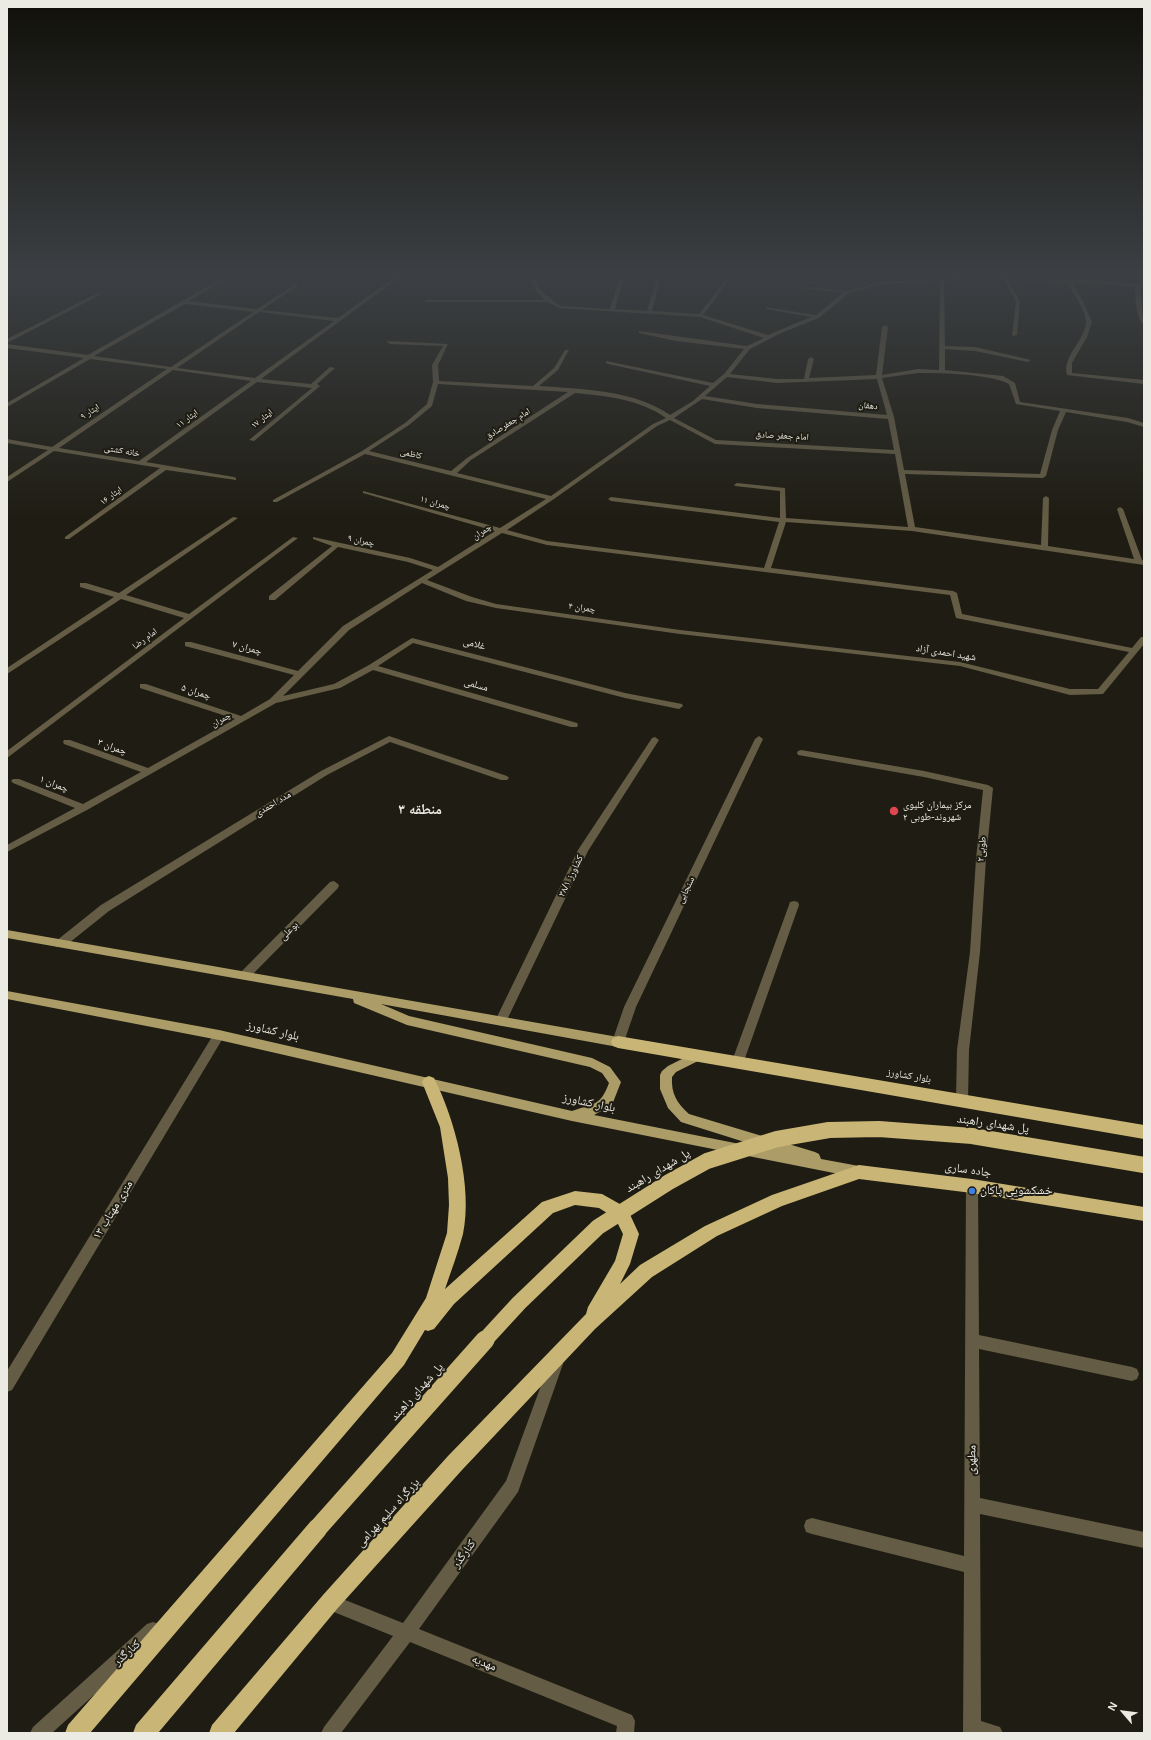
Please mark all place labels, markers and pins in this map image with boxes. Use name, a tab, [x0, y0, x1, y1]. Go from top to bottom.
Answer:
place label: مرکز بیماران کلیوی شهروند-طوبی ۲	[903, 799, 972, 822]
marker: مرکز بیماران کلیوی شهروند-طوبی ۲	[888, 805, 900, 817]
place label: خشکشویی پاکان	[980, 1184, 1053, 1198]
marker: خشکشویی پاکان	[967, 1186, 977, 1196]

